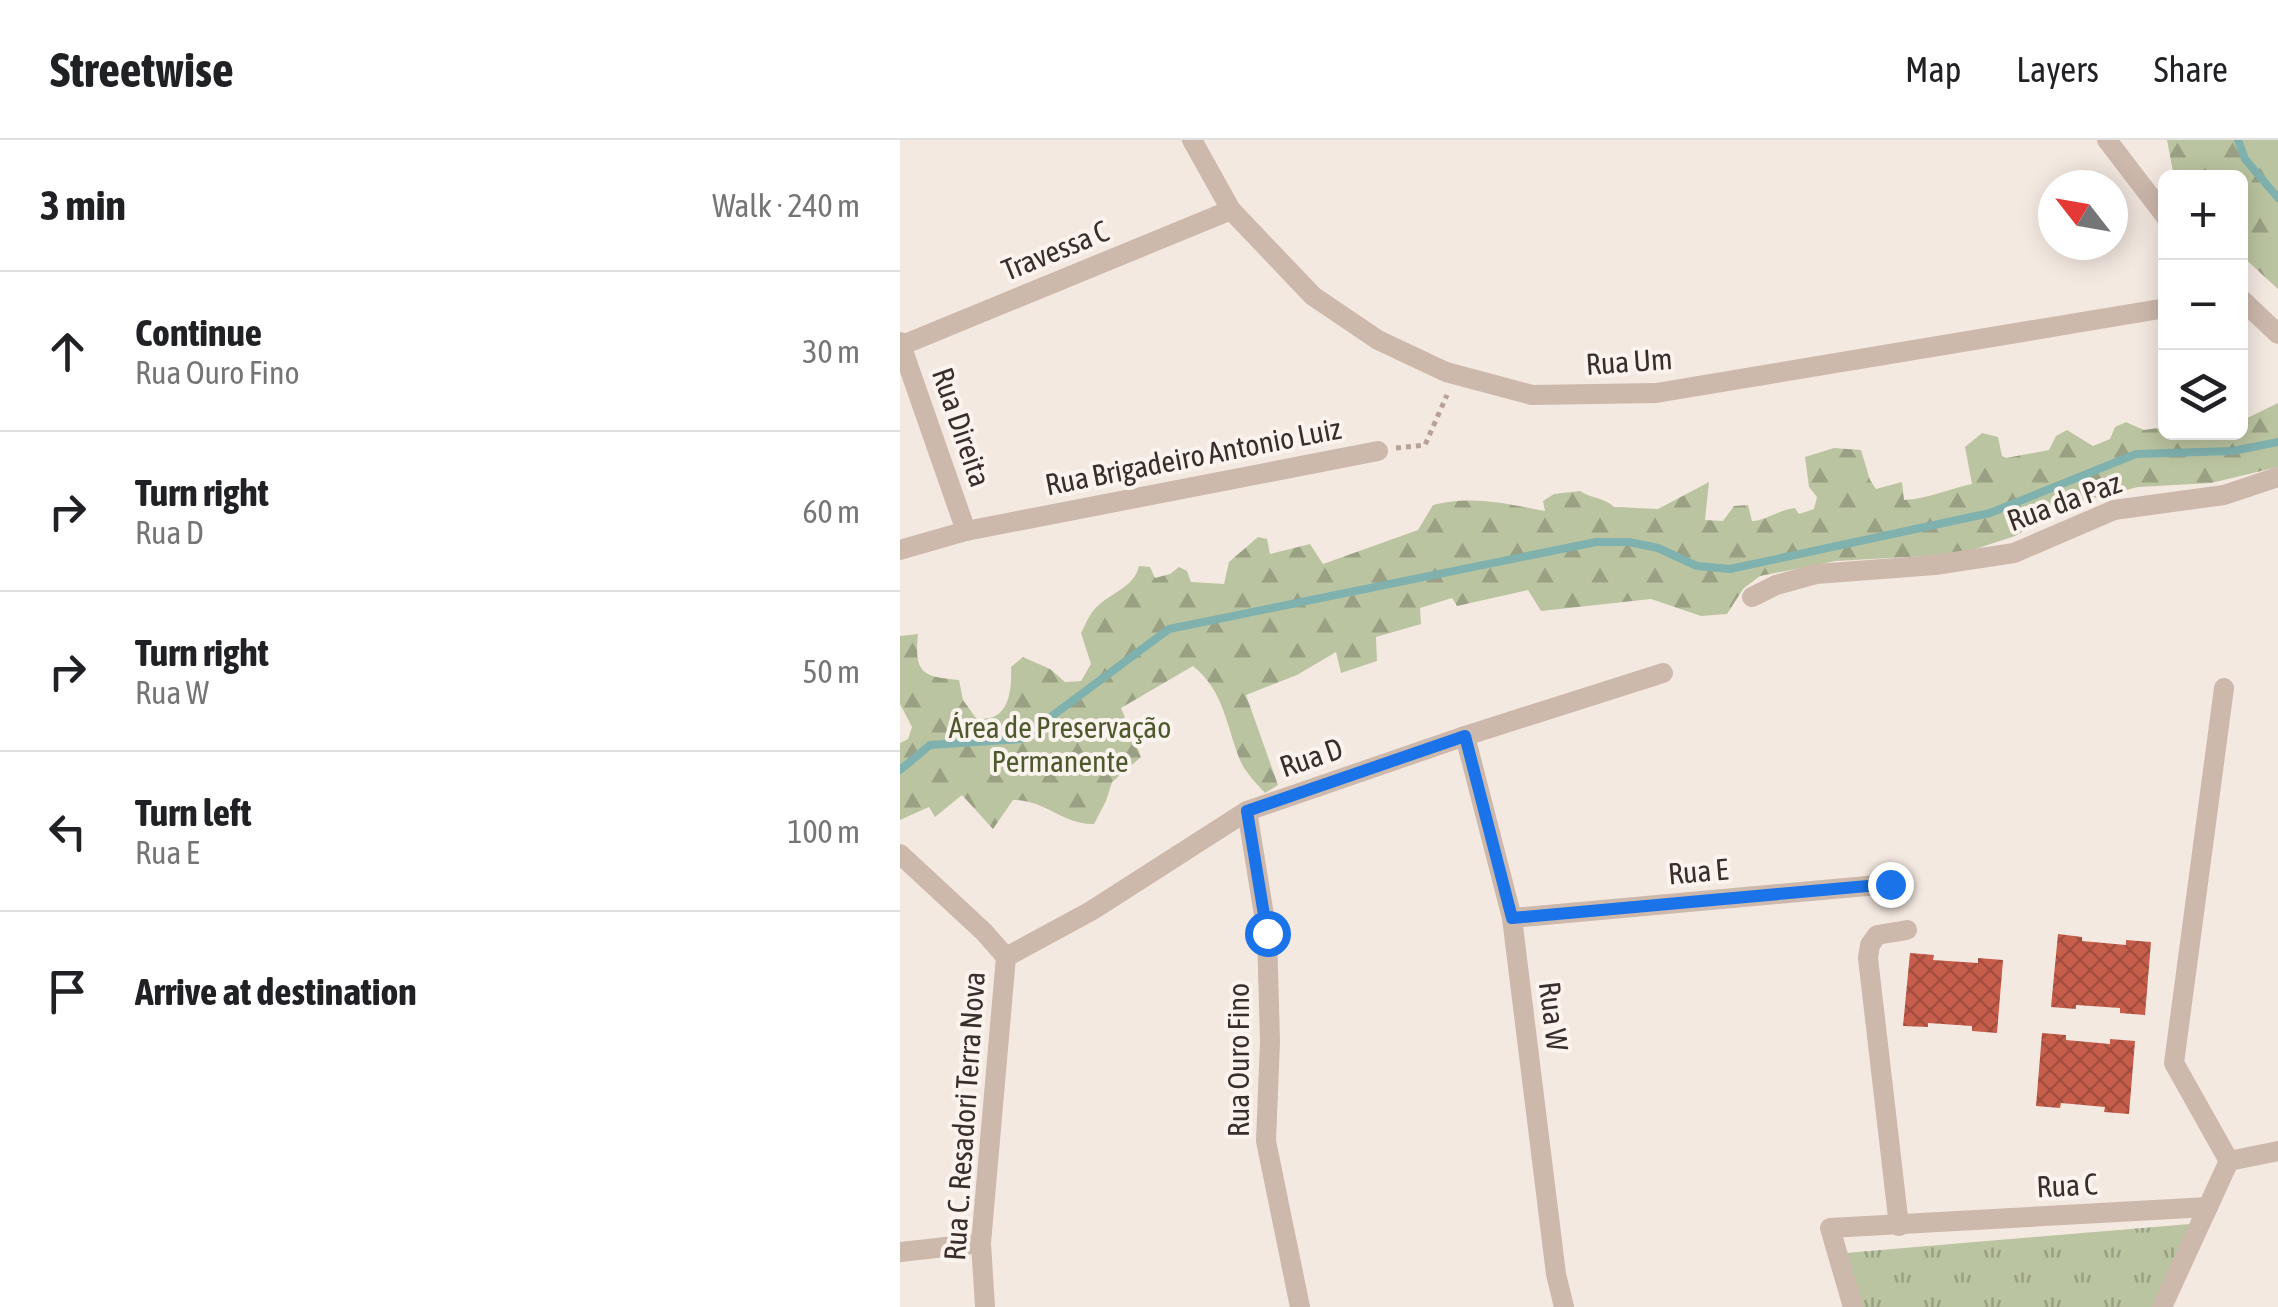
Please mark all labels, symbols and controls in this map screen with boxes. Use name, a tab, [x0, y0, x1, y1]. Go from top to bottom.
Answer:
text: Streetwise	[50, 42, 234, 97]
text: Map	[1905, 49, 1961, 89]
text: Layers	[2016, 49, 2099, 89]
text: Share	[2154, 49, 2228, 89]
north arrow	[2038, 170, 2128, 260]
map controls	[2158, 170, 2248, 440]
button: +	[2158, 170, 2248, 260]
text: 3 min	[40, 181, 126, 229]
text: Walk · 240 m	[712, 187, 860, 224]
street label: Travessa C	[997, 213, 1113, 287]
button: −	[2158, 260, 2248, 350]
text: Continue	[135, 311, 262, 354]
icon: ahead	[40, 324, 95, 379]
text: 30 m	[802, 333, 860, 370]
street label: Rua Um	[1584, 341, 1674, 381]
button: layers	[2158, 350, 2248, 440]
text: Rua Ouro Fino	[135, 354, 300, 391]
street label: Rua Direita	[926, 363, 998, 491]
street label: Rua Brigadeiro Antonio Luiz	[1042, 411, 1344, 501]
street label: Rua da Paz	[2002, 465, 2126, 537]
text: Turn right	[135, 471, 269, 514]
icon: right	[40, 484, 95, 539]
text: 60 m	[802, 493, 860, 530]
text: Rua D	[135, 514, 204, 551]
text: Turn right	[135, 631, 269, 674]
icon: right	[40, 644, 95, 699]
text: 50 m	[802, 653, 860, 690]
text: Rua W	[135, 674, 209, 711]
park label: Área de Preservação Permanente	[949, 710, 1171, 778]
street label: Rua D	[1275, 730, 1347, 784]
text: Turn left	[135, 791, 251, 834]
icon: left	[40, 804, 95, 859]
text: 100 m	[787, 813, 860, 850]
text: Rua E	[135, 834, 199, 871]
street label: Rua E	[1666, 851, 1730, 891]
route end	[1868, 862, 1914, 908]
route start	[1245, 911, 1291, 957]
icon: arrive	[40, 964, 95, 1019]
text: Arrive at destination	[135, 970, 417, 1013]
street label: Rua C. Resadori Terra Nova	[937, 970, 991, 1262]
street label: Rua W	[1533, 980, 1575, 1053]
street label: Rua Ouro Fino	[1221, 983, 1255, 1137]
street label: Rua C	[2036, 1166, 2098, 1204]

